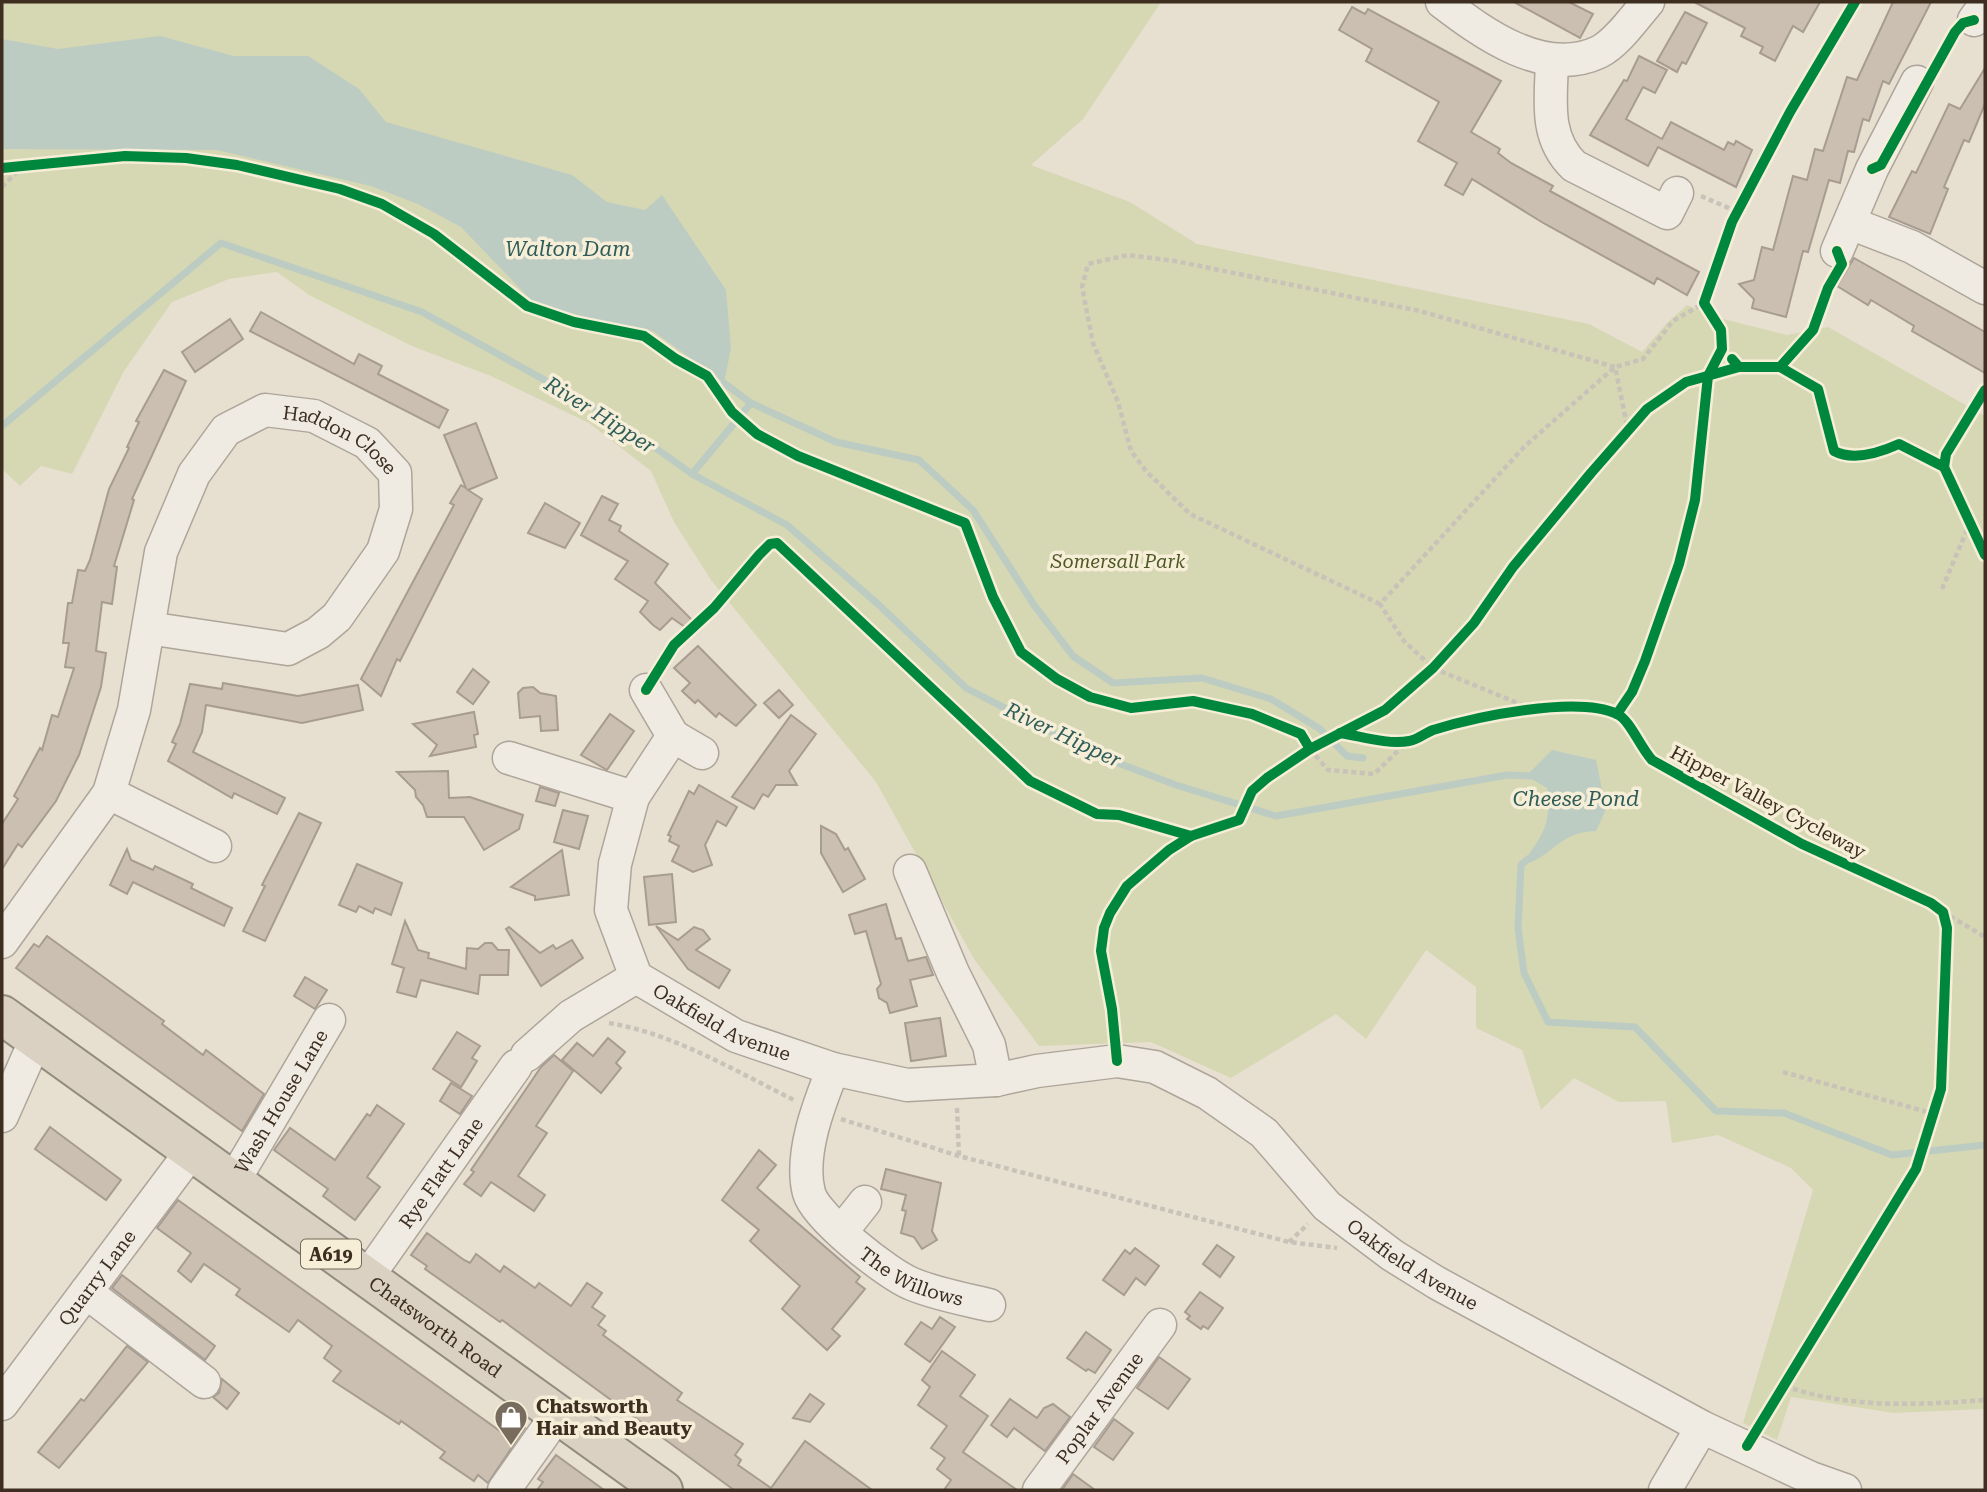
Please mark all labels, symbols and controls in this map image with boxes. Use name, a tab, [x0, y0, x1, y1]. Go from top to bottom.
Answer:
water label: Walton Dam	[505, 237, 631, 261]
water label: River Hipper	[540, 371, 660, 459]
street label: Haddon Close	[281, 401, 402, 479]
park label: Somersall Park	[1050, 550, 1186, 573]
water label: River Hipper	[1000, 697, 1125, 772]
street label: Hipper Valley Cycleway	[1666, 741, 1870, 864]
water label: Cheese Pond	[1513, 787, 1639, 811]
street label: Oakfield Avenue	[649, 978, 794, 1065]
street label: Wash House Lane	[229, 1025, 332, 1177]
street label: Rye Flatt Lane	[394, 1113, 488, 1233]
street label: Oakfield Avenue	[1343, 1214, 1482, 1315]
street label: Quarry Lane	[53, 1225, 140, 1330]
road number: A619	[301, 1240, 361, 1268]
street label: The Willows	[855, 1242, 966, 1310]
street label: Chatsworth Road	[365, 1271, 507, 1382]
street label: Poplar Avenue	[1051, 1347, 1148, 1468]
place label: Chatsworth Hair and Beauty	[536, 1395, 692, 1440]
shop icon: Chatsworth Hair and Beauty	[492, 1398, 530, 1447]

